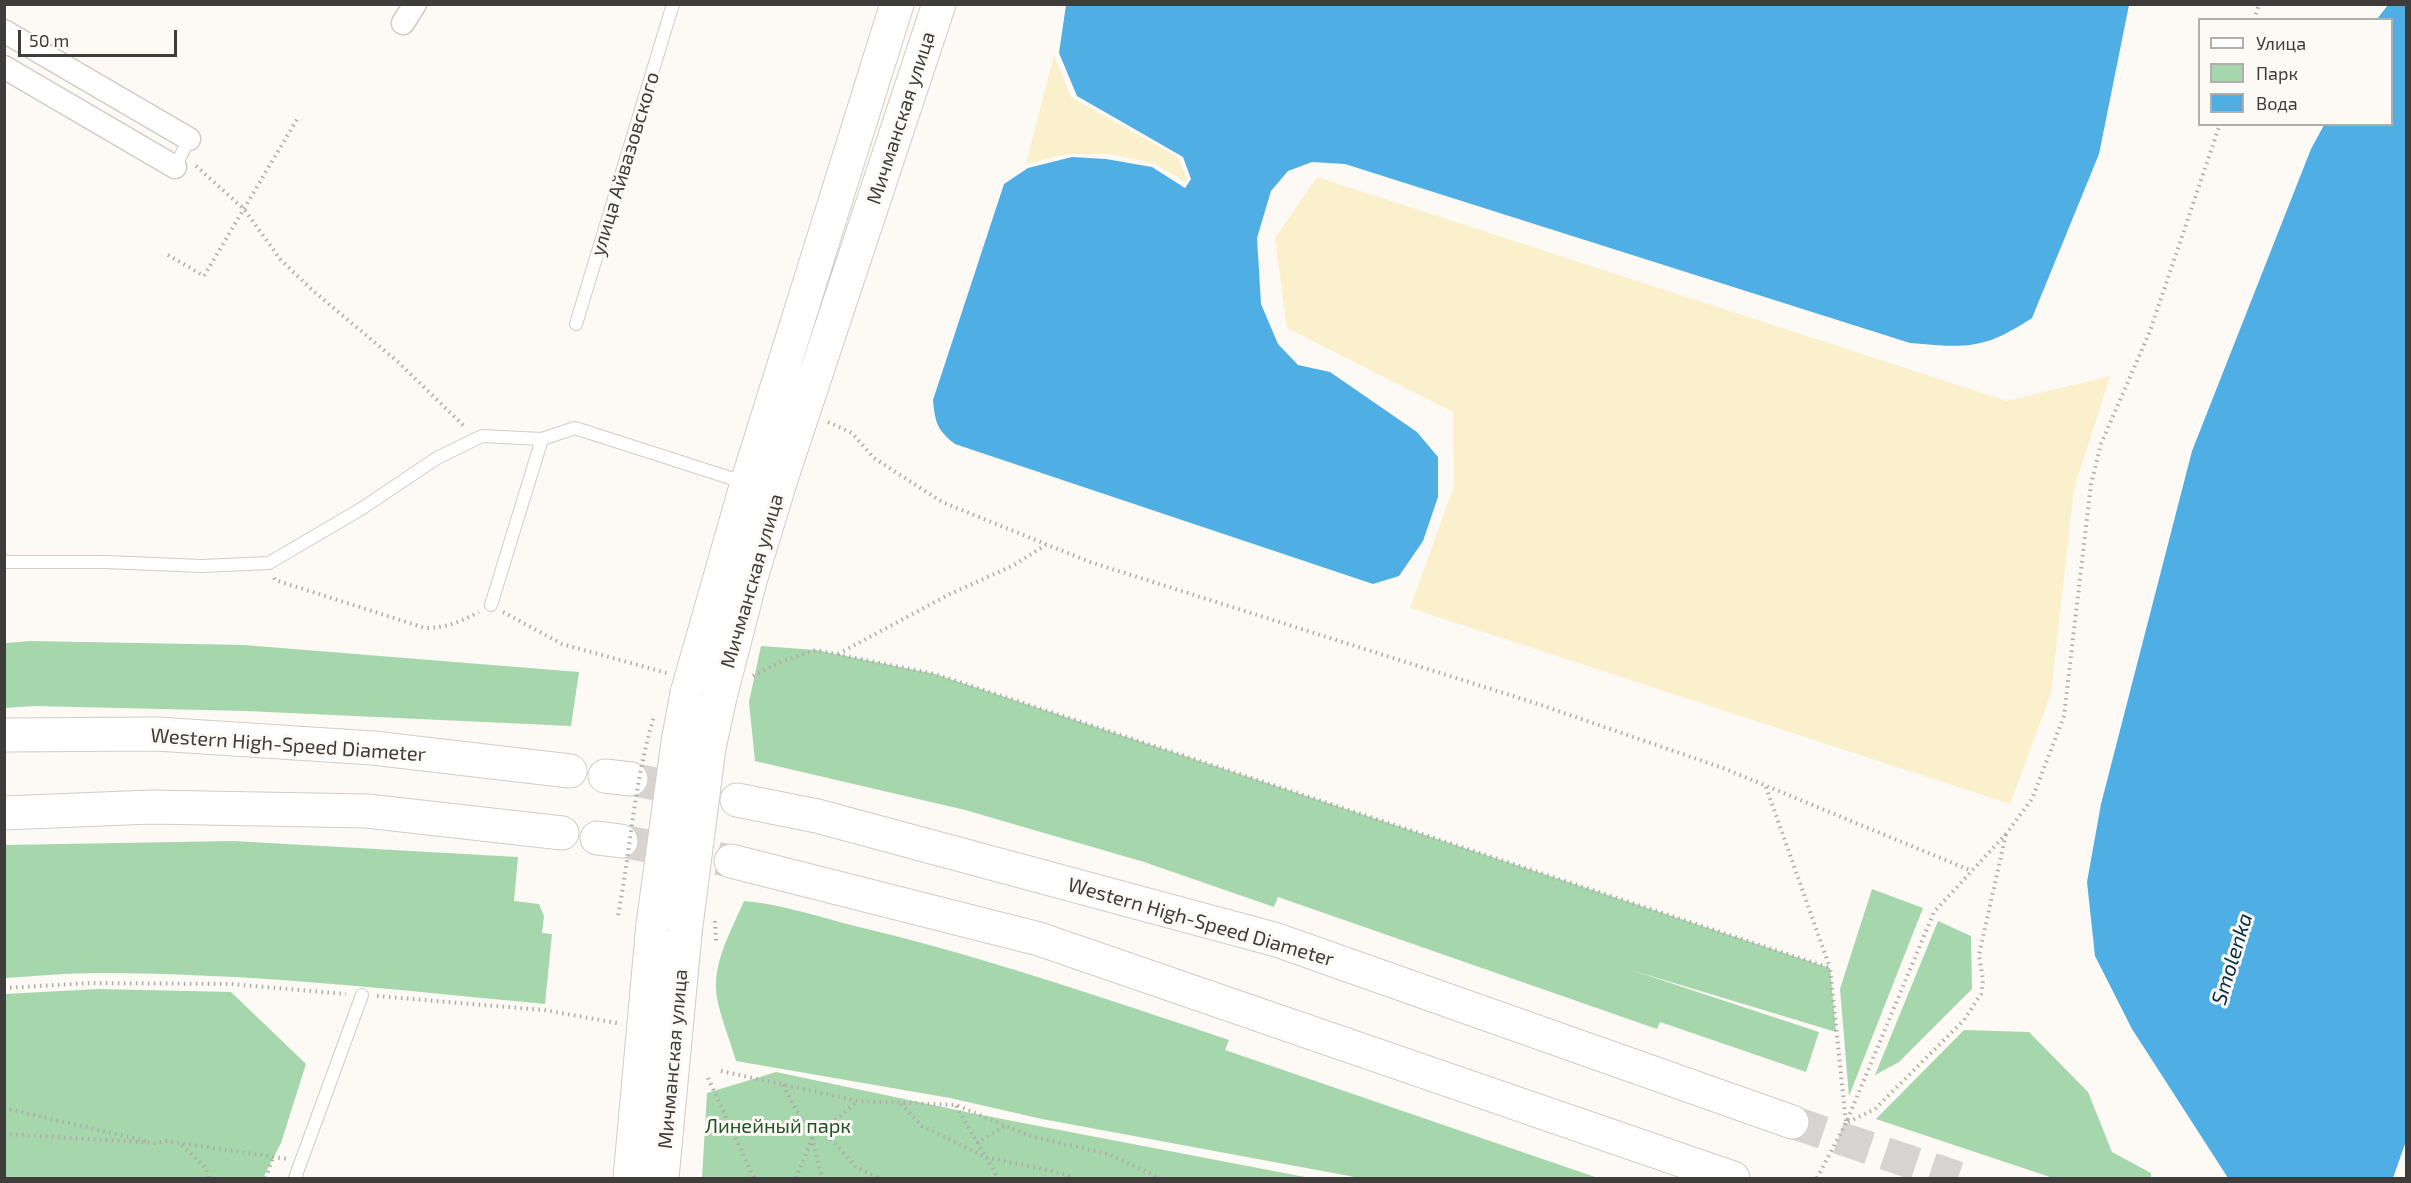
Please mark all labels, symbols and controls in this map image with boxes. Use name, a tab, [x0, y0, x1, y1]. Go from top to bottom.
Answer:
scale bar	[21, 18, 180, 56]
legend	[2198, 18, 2393, 126]
text: 50 m	[29, 29, 69, 51]
street label: Мичманская улица	[862, 29, 940, 207]
text: Улица	[2256, 32, 2306, 54]
text: Парк	[2256, 62, 2298, 84]
street label: улица Айвазовского	[586, 69, 664, 259]
text: Вода	[2256, 92, 2298, 114]
street label: Мичманская улица	[716, 491, 788, 671]
street label: Western High-Speed Diameter	[150, 723, 426, 767]
street label: Western High-Speed Diameter	[1065, 872, 1337, 972]
water label: Smolenka	[2206, 910, 2258, 1008]
street label: Мичманская улица	[653, 968, 693, 1150]
park label: Линейный парк	[705, 1114, 851, 1138]

